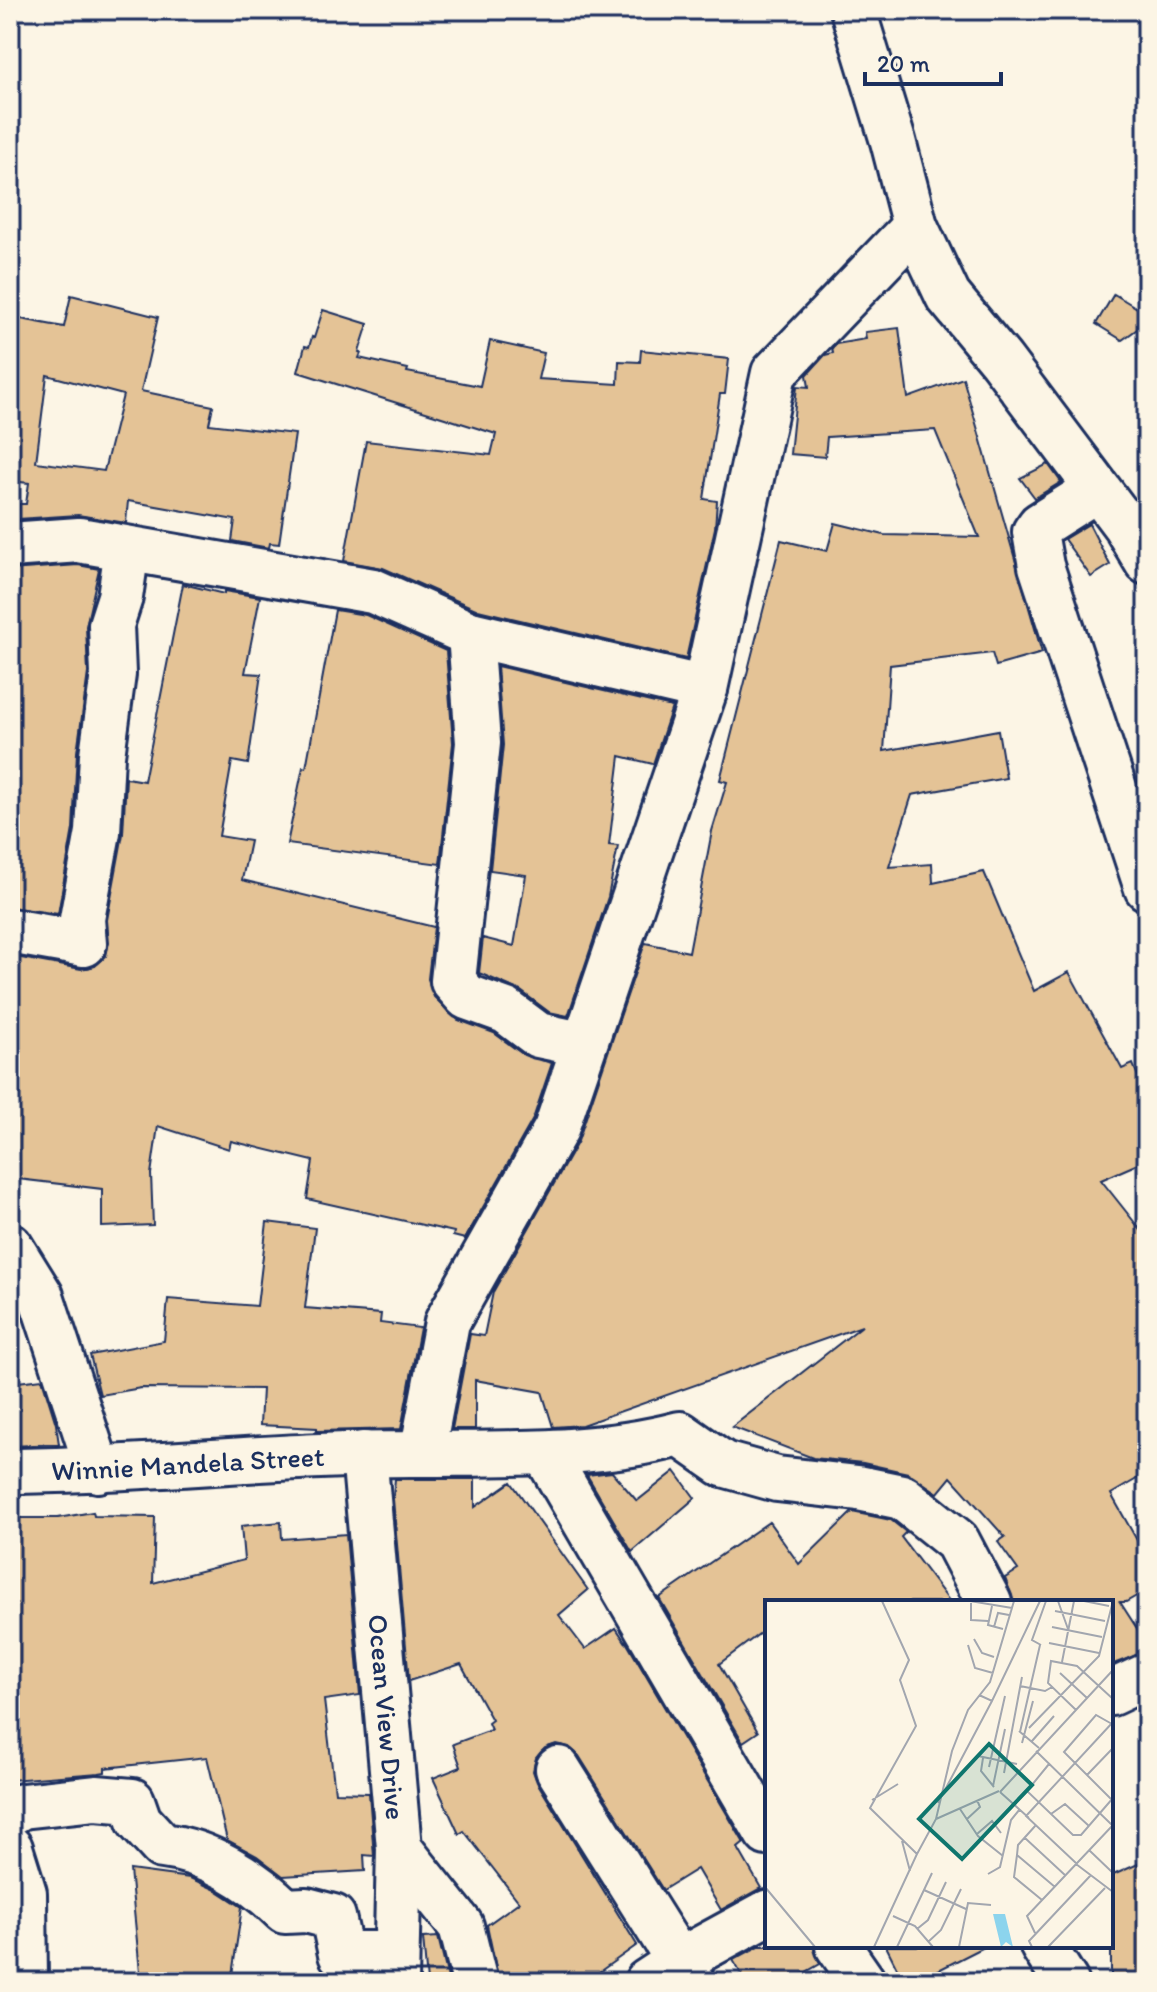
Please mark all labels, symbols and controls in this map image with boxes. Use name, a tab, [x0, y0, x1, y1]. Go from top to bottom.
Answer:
scale bar	[865, 36, 1001, 86]
text: 20 m	[877, 49, 930, 78]
street label: Winnie Mandela Street	[51, 1439, 325, 1487]
inset map	[765, 1600, 1113, 1948]
street label: Ocean View Drive	[361, 1613, 413, 1821]

